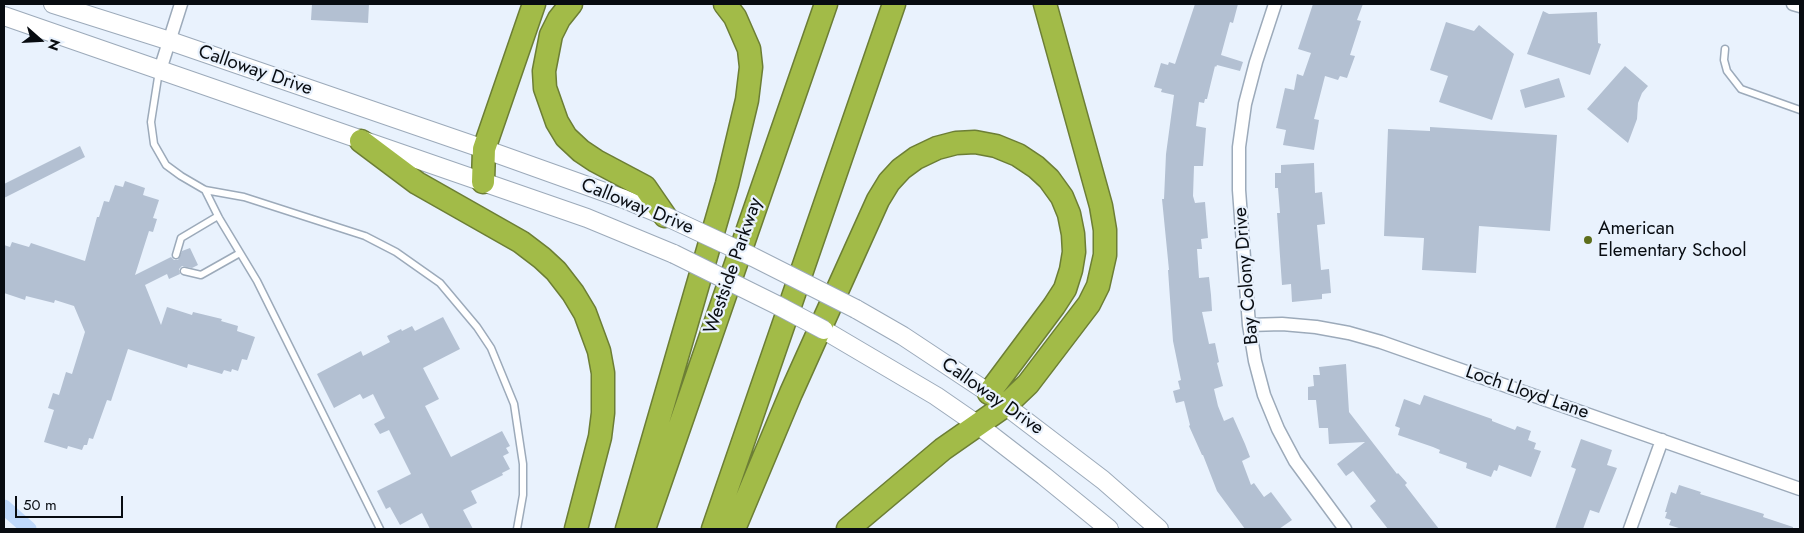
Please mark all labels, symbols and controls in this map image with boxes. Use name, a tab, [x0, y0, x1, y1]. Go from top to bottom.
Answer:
north arrow	[15, 15, 65, 65]
text: N	[43, 36, 65, 53]
street label: Calloway Drive	[195, 41, 315, 101]
street label: Calloway Drive	[577, 174, 697, 240]
street label: Westside Parkway	[700, 195, 768, 337]
street label: Bay Colony Drive	[1230, 206, 1264, 346]
place label: American Elementary School	[1598, 218, 1747, 262]
marker: American Elementary School	[1582, 234, 1594, 246]
street label: Calloway Drive	[937, 353, 1047, 441]
street label: Loch Lloyd Lane	[1462, 361, 1592, 425]
scale bar	[18, 486, 125, 518]
text: 50 m	[23, 494, 57, 516]

